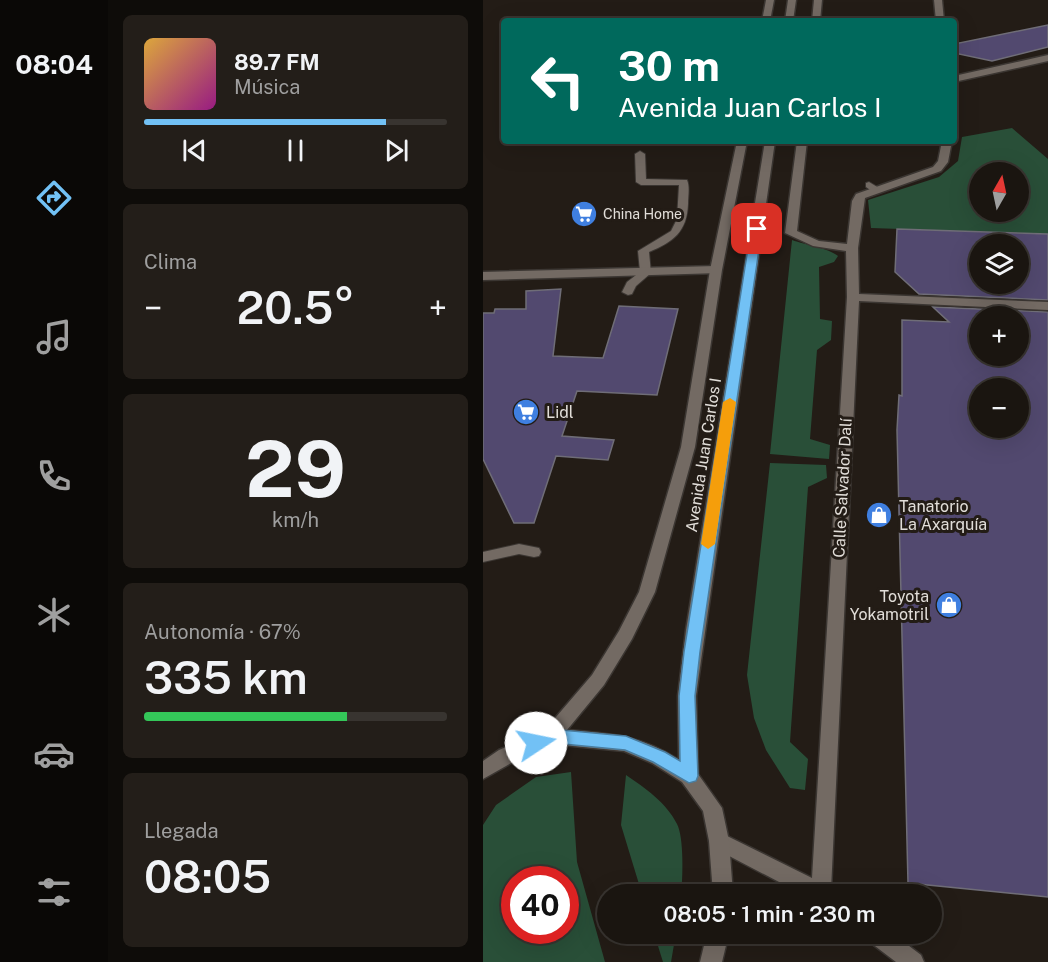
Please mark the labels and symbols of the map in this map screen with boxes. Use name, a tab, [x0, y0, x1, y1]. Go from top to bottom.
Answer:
north arrow	[969, 162, 1029, 222]
supermarket icon: China Home	[569, 199, 599, 229]
pin	[731, 203, 782, 254]
place label: China Home	[603, 206, 682, 222]
street label: Avenida Juan Carlos I	[682, 376, 725, 534]
supermarket icon: Lidl	[511, 397, 541, 427]
place label: Lidl	[546, 403, 574, 422]
street label: Calle Salvador Dalí	[829, 417, 856, 558]
place label: Tanatorio La Axarquía	[899, 497, 987, 534]
shop icon: Tanatorio La Axarquía	[864, 500, 894, 530]
place label: Toyota Yokamotril	[850, 587, 929, 624]
shop icon: Toyota Yokamotril	[934, 590, 964, 620]
position arrow	[504, 711, 568, 775]
speed limit sign: 40	[501, 866, 579, 944]

